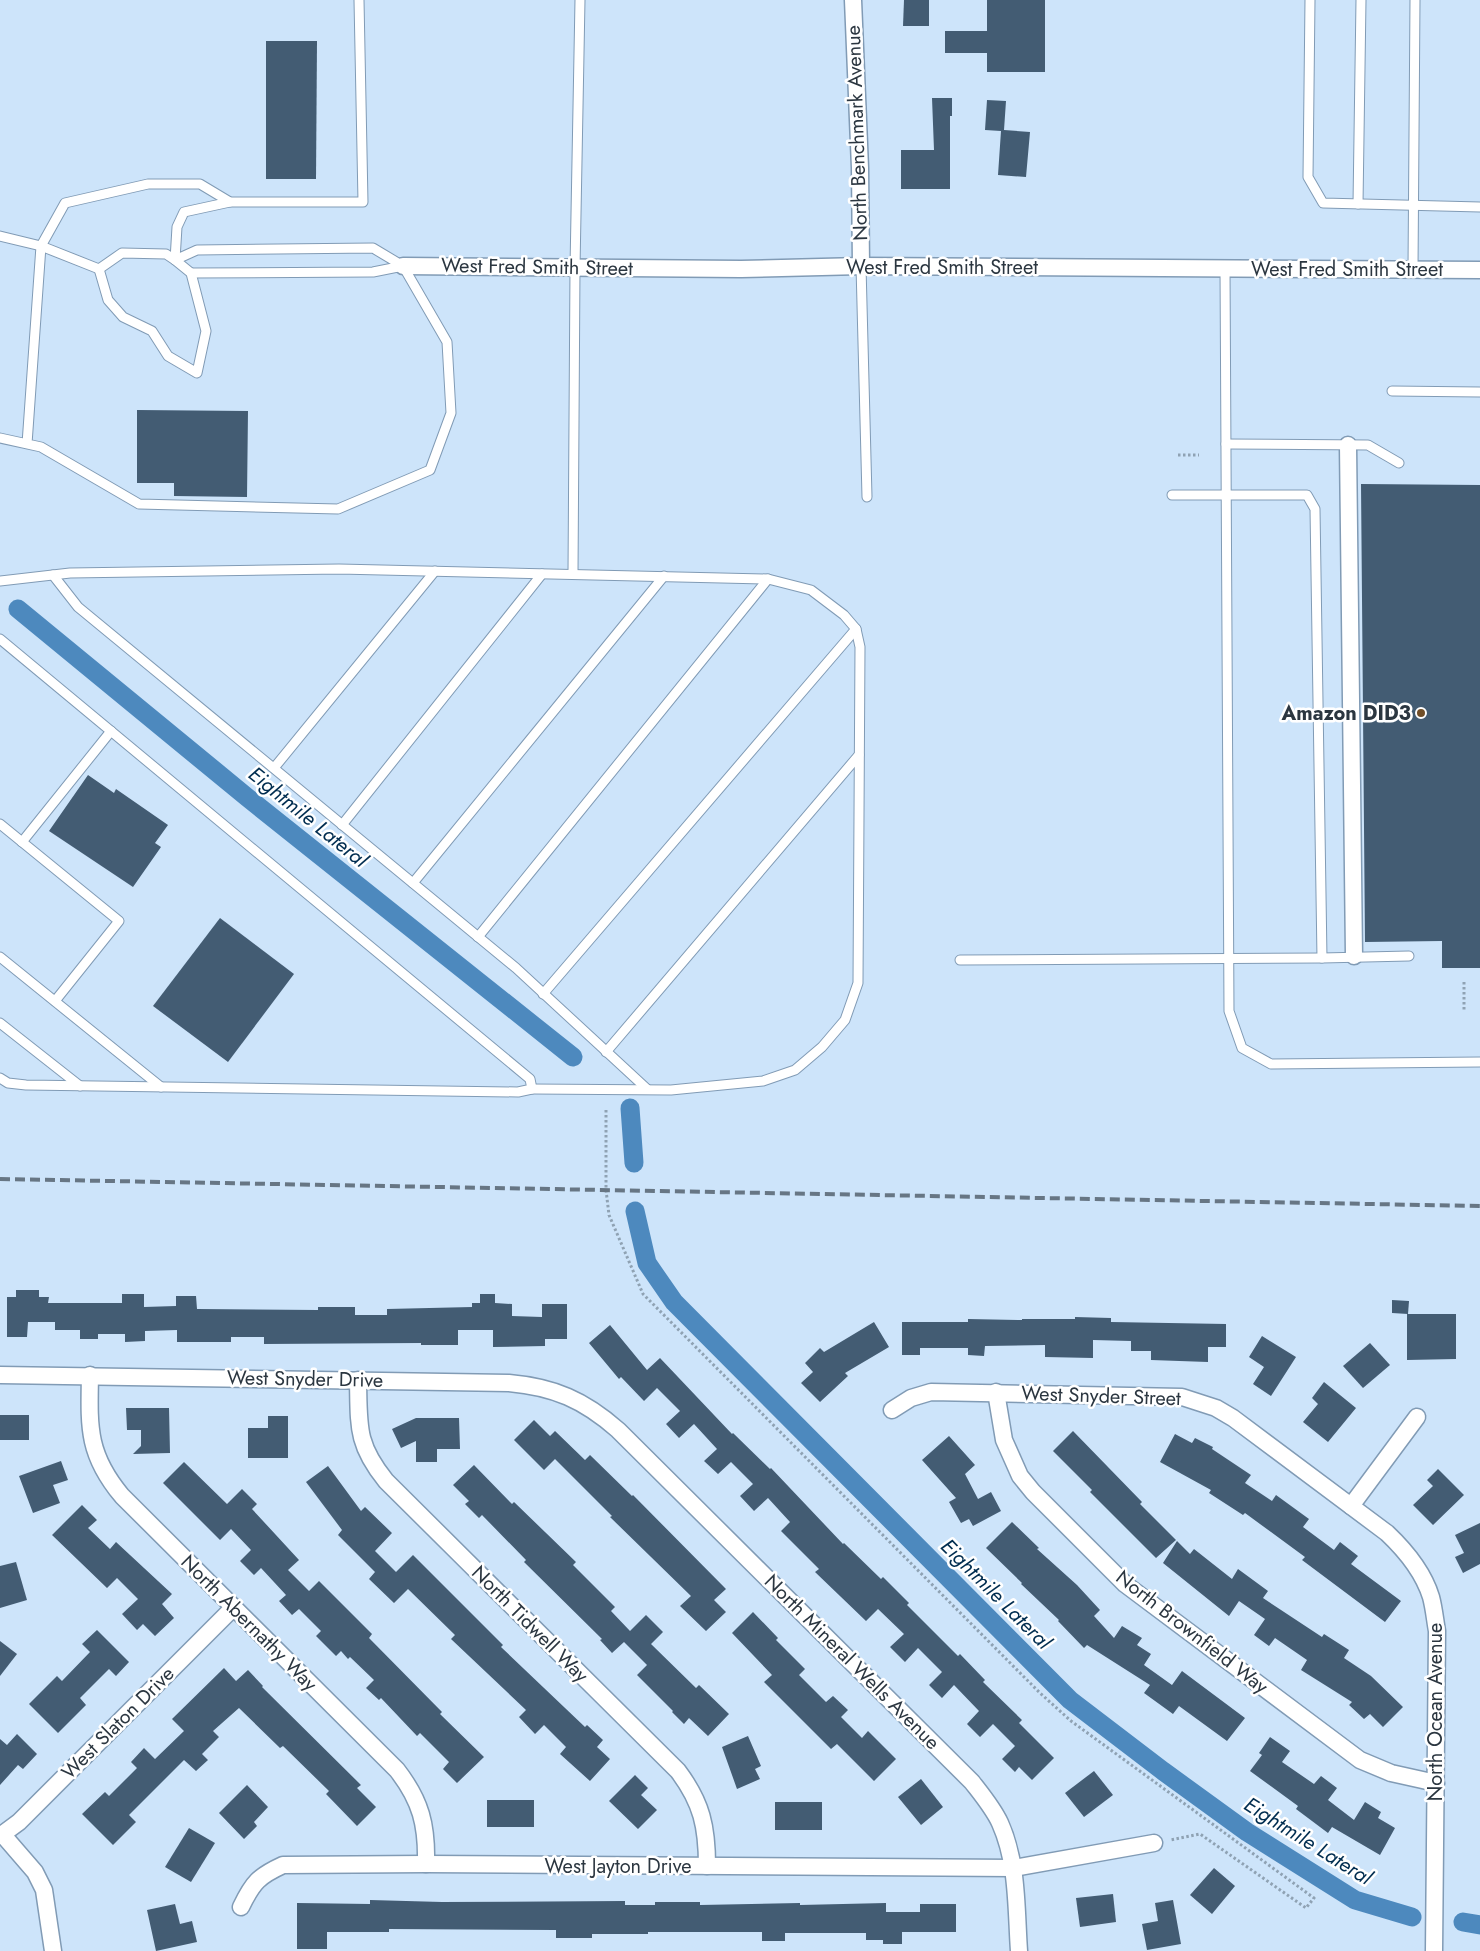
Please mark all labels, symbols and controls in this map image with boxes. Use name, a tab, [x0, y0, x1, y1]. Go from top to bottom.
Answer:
street label: North Benchmark Avenue	[839, 25, 875, 241]
street label: West Fred Smith Street	[441, 251, 633, 283]
street label: West Fred Smith Street	[846, 253, 1038, 282]
street label: West Fred Smith Street	[1251, 255, 1443, 284]
place label: Amazon DID3	[1281, 699, 1411, 728]
marker: Amazon DID3	[1415, 707, 1427, 719]
water label: Eightmile Lateral	[242, 759, 375, 875]
street label: West Snyder Drive	[226, 1363, 384, 1395]
street label: West Snyder Street	[1021, 1379, 1182, 1413]
water label: Eightmile Lateral	[934, 1532, 1059, 1657]
street label: North Abernathy Way	[174, 1548, 324, 1698]
street label: North Tidwell Way	[465, 1559, 595, 1689]
street label: North Brownfield Way	[1110, 1563, 1275, 1701]
street label: North Mineral Wells Avenue	[758, 1568, 946, 1756]
street label: North Ocean Avenue	[1421, 1623, 1450, 1801]
street label: West Slaton Drive	[55, 1660, 181, 1786]
water label: Eightmile Lateral	[1238, 1790, 1379, 1893]
street label: West Jayton Drive	[544, 1852, 692, 1881]

